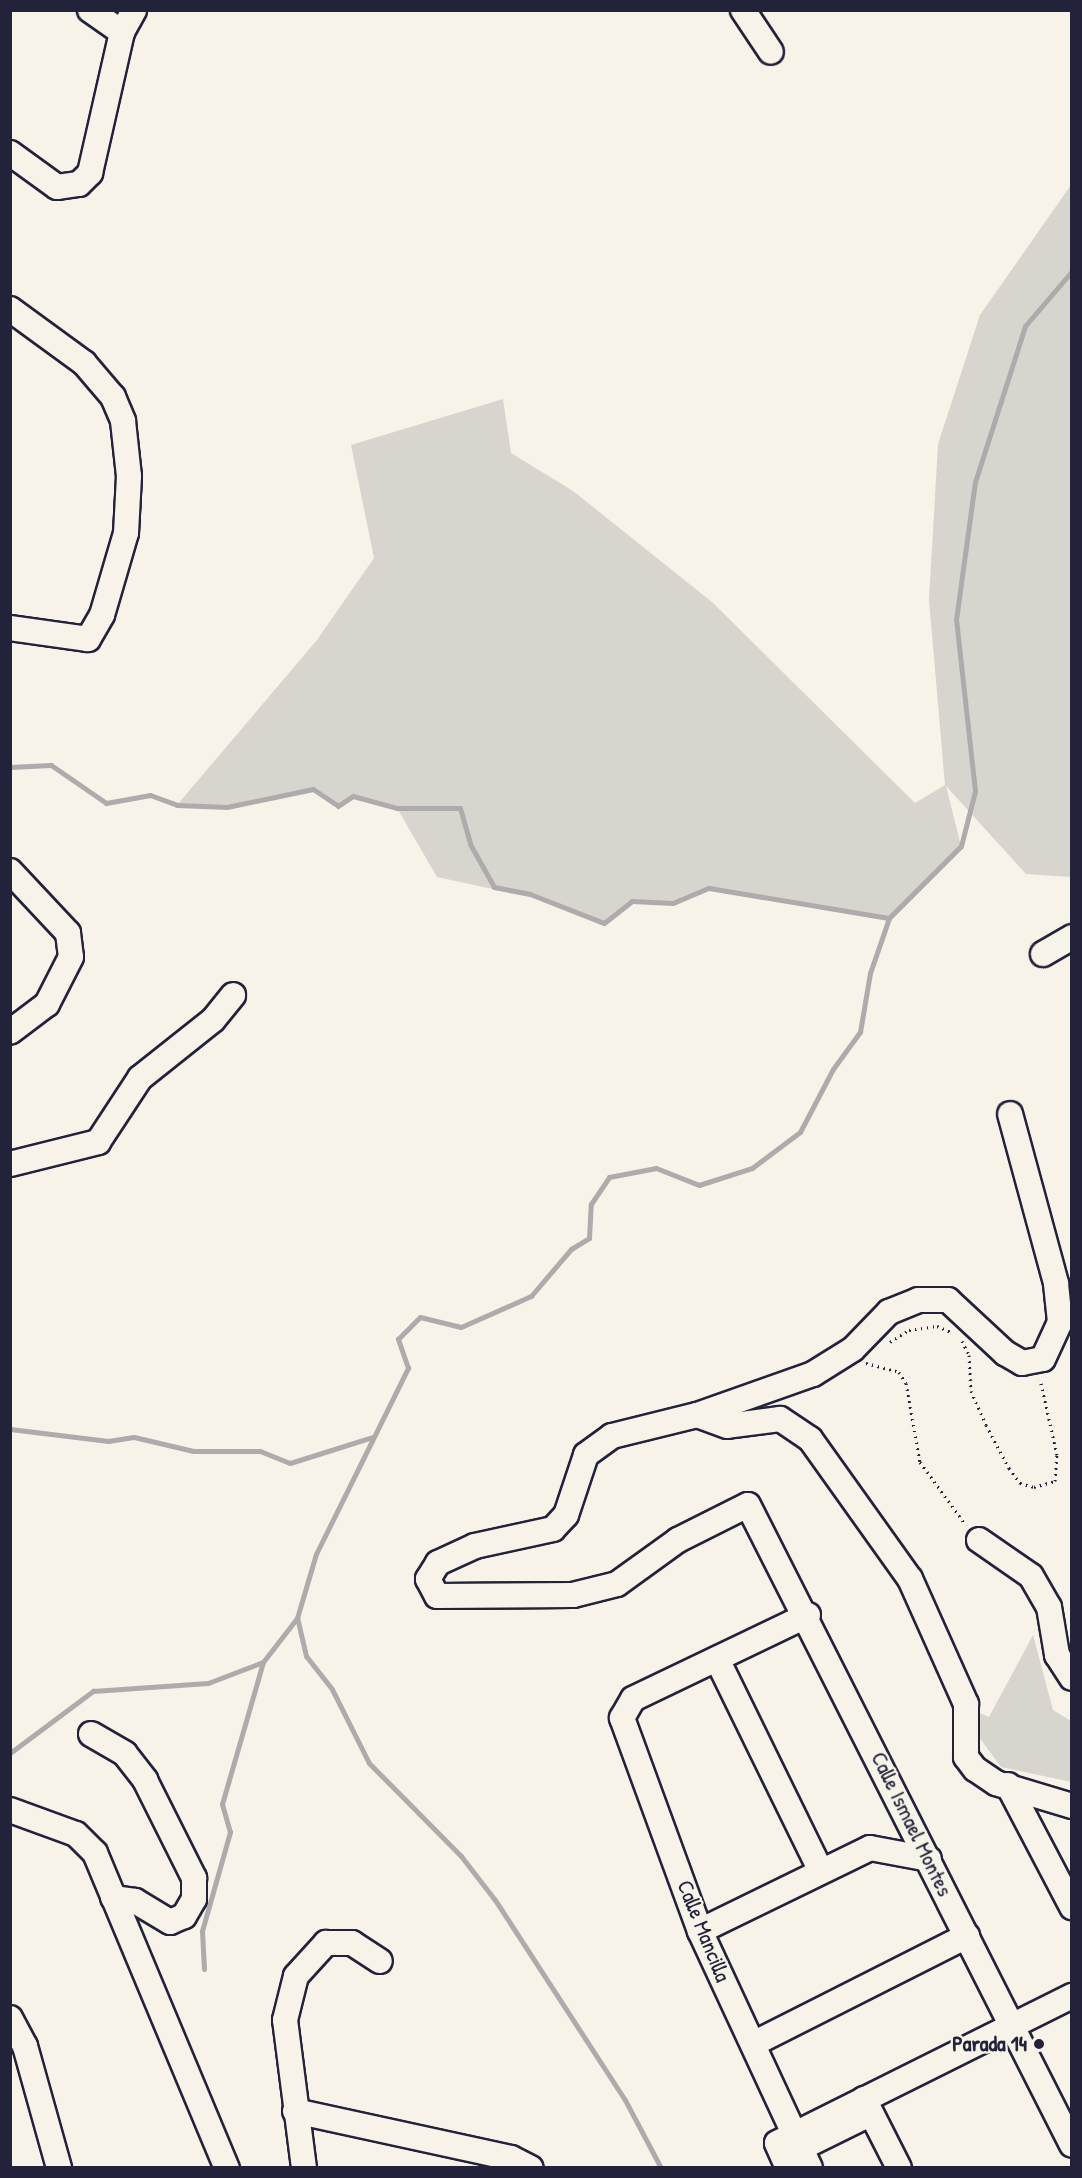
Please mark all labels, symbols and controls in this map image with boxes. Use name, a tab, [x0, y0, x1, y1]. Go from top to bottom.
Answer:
street label: Calle Ismael Montes	[866, 1747, 958, 1901]
street label: Calle Mancilla	[672, 1876, 736, 1986]
place label: Parada 14	[952, 2031, 1027, 2057]
marker: Parada 14	[1032, 2037, 1046, 2051]

